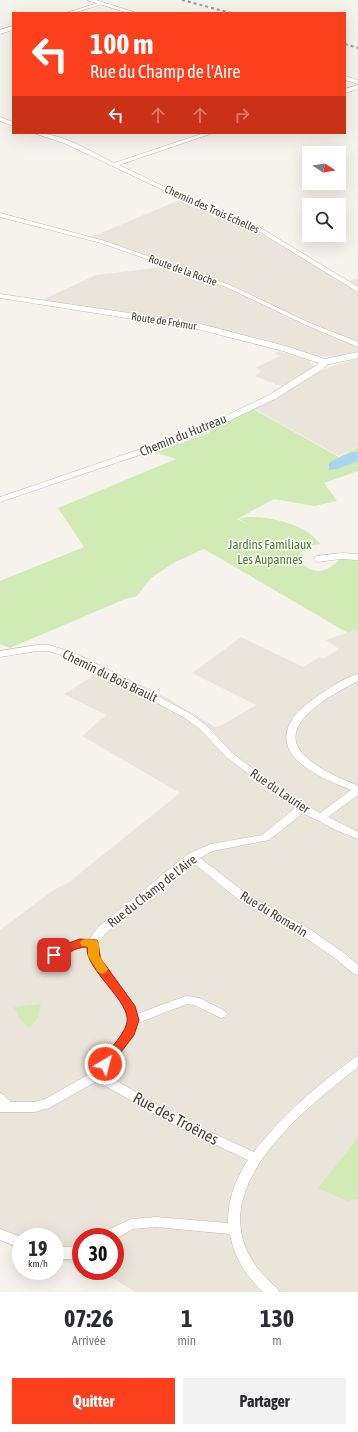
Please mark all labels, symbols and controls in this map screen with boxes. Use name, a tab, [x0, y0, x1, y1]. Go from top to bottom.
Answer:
icon: left	[24, 28, 76, 80]
text: 100 m	[90, 28, 153, 60]
text: Rue du Champ de l'Aire	[90, 61, 241, 82]
icon: left	[105, 104, 127, 126]
icon: ahead	[147, 104, 169, 126]
icon: ahead	[189, 104, 211, 126]
icon: right	[231, 104, 253, 126]
north arrow	[302, 146, 346, 190]
map controls	[302, 146, 346, 242]
street label: Chemin des Trois Echelles	[163, 183, 261, 235]
button: search	[302, 198, 346, 242]
street label: Route de la Roche	[147, 252, 219, 288]
street label: Route de Frémur	[130, 310, 198, 332]
street label: Chemin du Hutreau	[137, 411, 229, 459]
park label: Jardins Familiaux Les Aupannes	[228, 537, 312, 567]
street label: Chemin du Bois Brault	[60, 647, 160, 706]
street label: Rue du Laurier	[247, 766, 313, 816]
street label: Rue du Champ de l'Aire	[105, 852, 200, 930]
street label: Rue du Romarin	[238, 888, 310, 940]
pin	[37, 938, 71, 972]
icon: arrive	[43, 944, 65, 966]
position arrow	[84, 1043, 126, 1085]
street label: Rue des Troënes	[130, 1088, 222, 1148]
speed limit sign: 30	[72, 1228, 124, 1280]
text: 19	[29, 1237, 47, 1260]
text: km/h	[28, 1258, 48, 1269]
text: 07:26	[64, 1305, 113, 1332]
text: 1	[181, 1305, 192, 1332]
text: 130	[260, 1305, 294, 1332]
text: Arrivée	[72, 1333, 106, 1348]
text: min	[177, 1333, 196, 1348]
text: m	[272, 1333, 282, 1348]
button: Quitter	[12, 1378, 175, 1424]
button: Partager	[183, 1378, 346, 1424]

